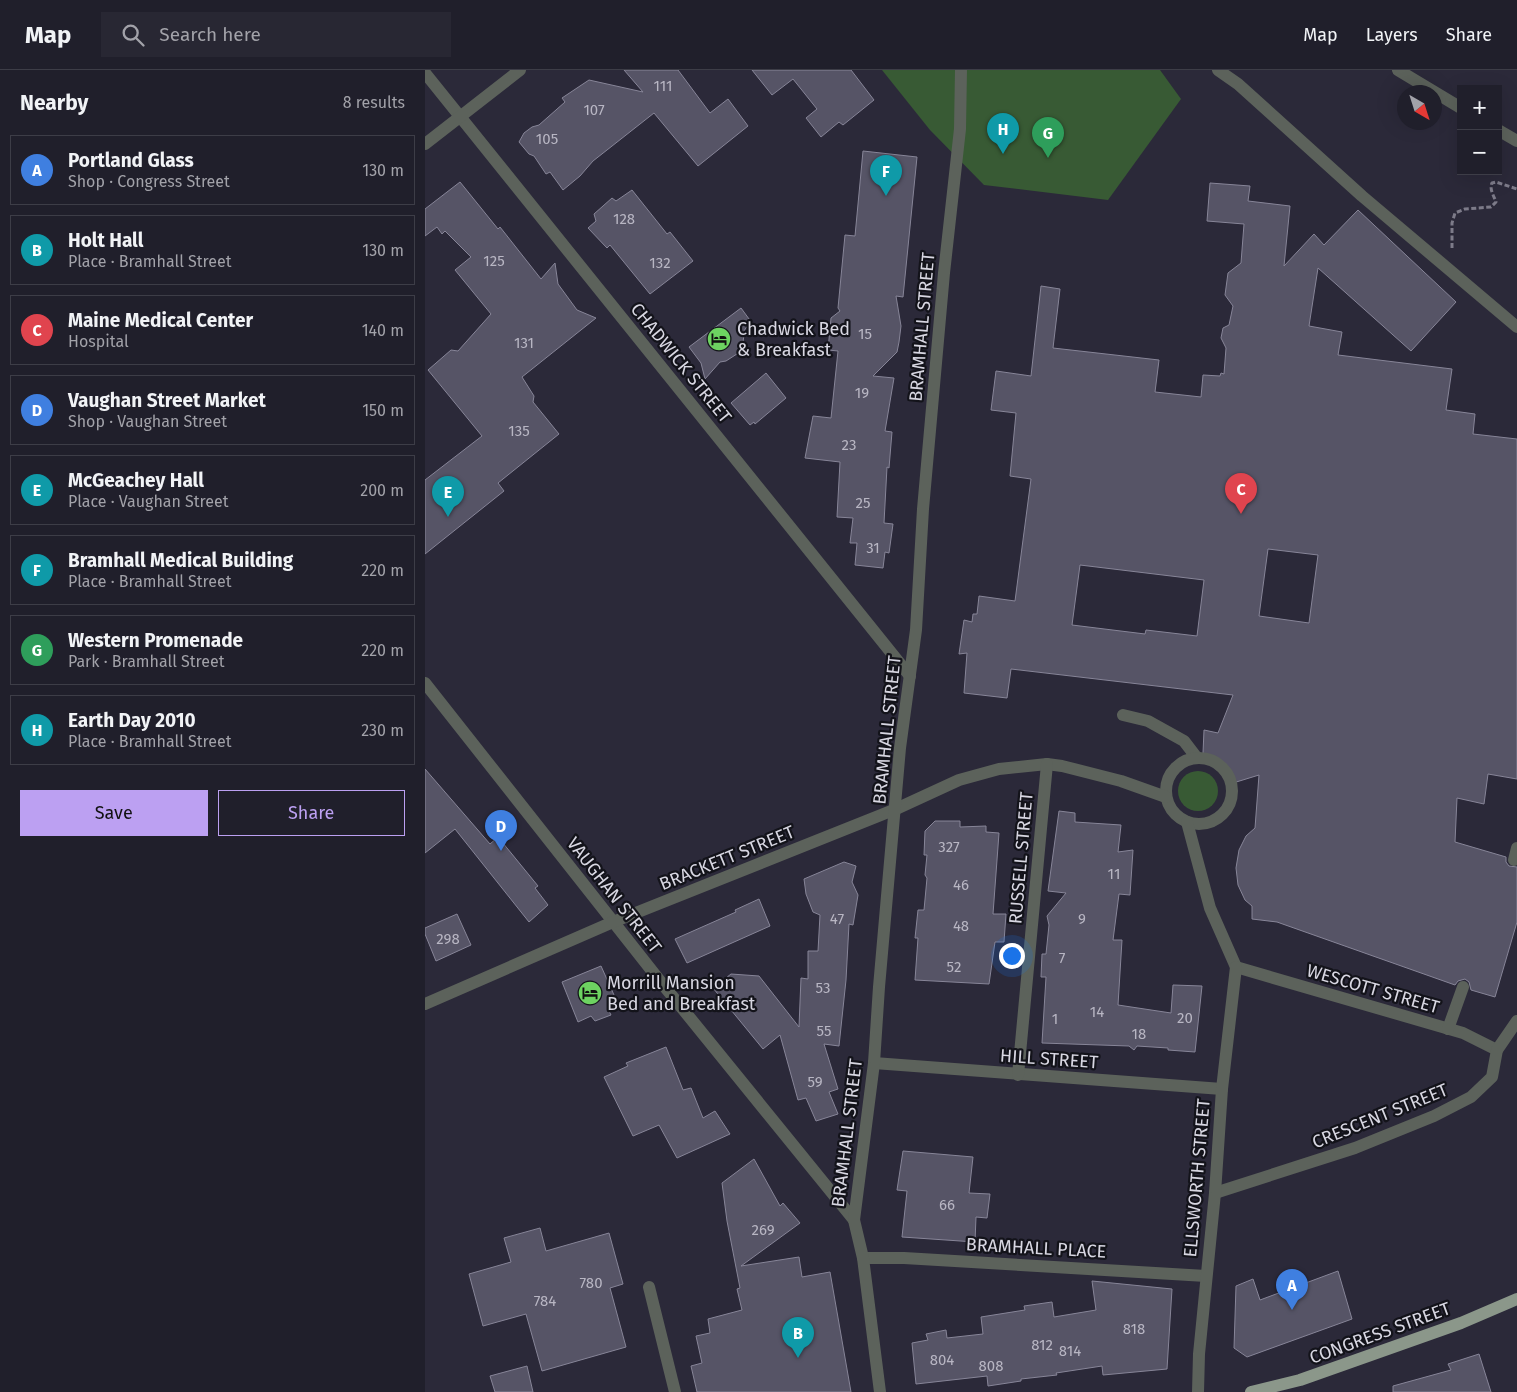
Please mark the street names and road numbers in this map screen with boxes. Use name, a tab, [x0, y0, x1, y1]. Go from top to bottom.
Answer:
street label: BRAMHALL STREET	[905, 251, 940, 402]
street label: CHADWICK STREET	[626, 299, 737, 428]
street label: BRAMHALL STREET	[868, 654, 906, 806]
street label: RUSSELL STREET	[1004, 790, 1038, 925]
street label: BRACKETT STREET	[656, 821, 798, 895]
street label: VAUGHAN STREET	[562, 833, 666, 958]
street label: WESCOTT STREET	[1304, 960, 1443, 1019]
street label: HILL STREET	[999, 1045, 1100, 1073]
street label: BRAMHALL STREET	[827, 1057, 867, 1209]
street label: CRESCENT STREET	[1309, 1078, 1452, 1153]
street label: ELLSWORTH STREET	[1179, 1097, 1215, 1258]
street label: BRAMHALL PLACE	[965, 1233, 1107, 1263]
street label: CONGRESS STREET	[1306, 1297, 1454, 1369]

